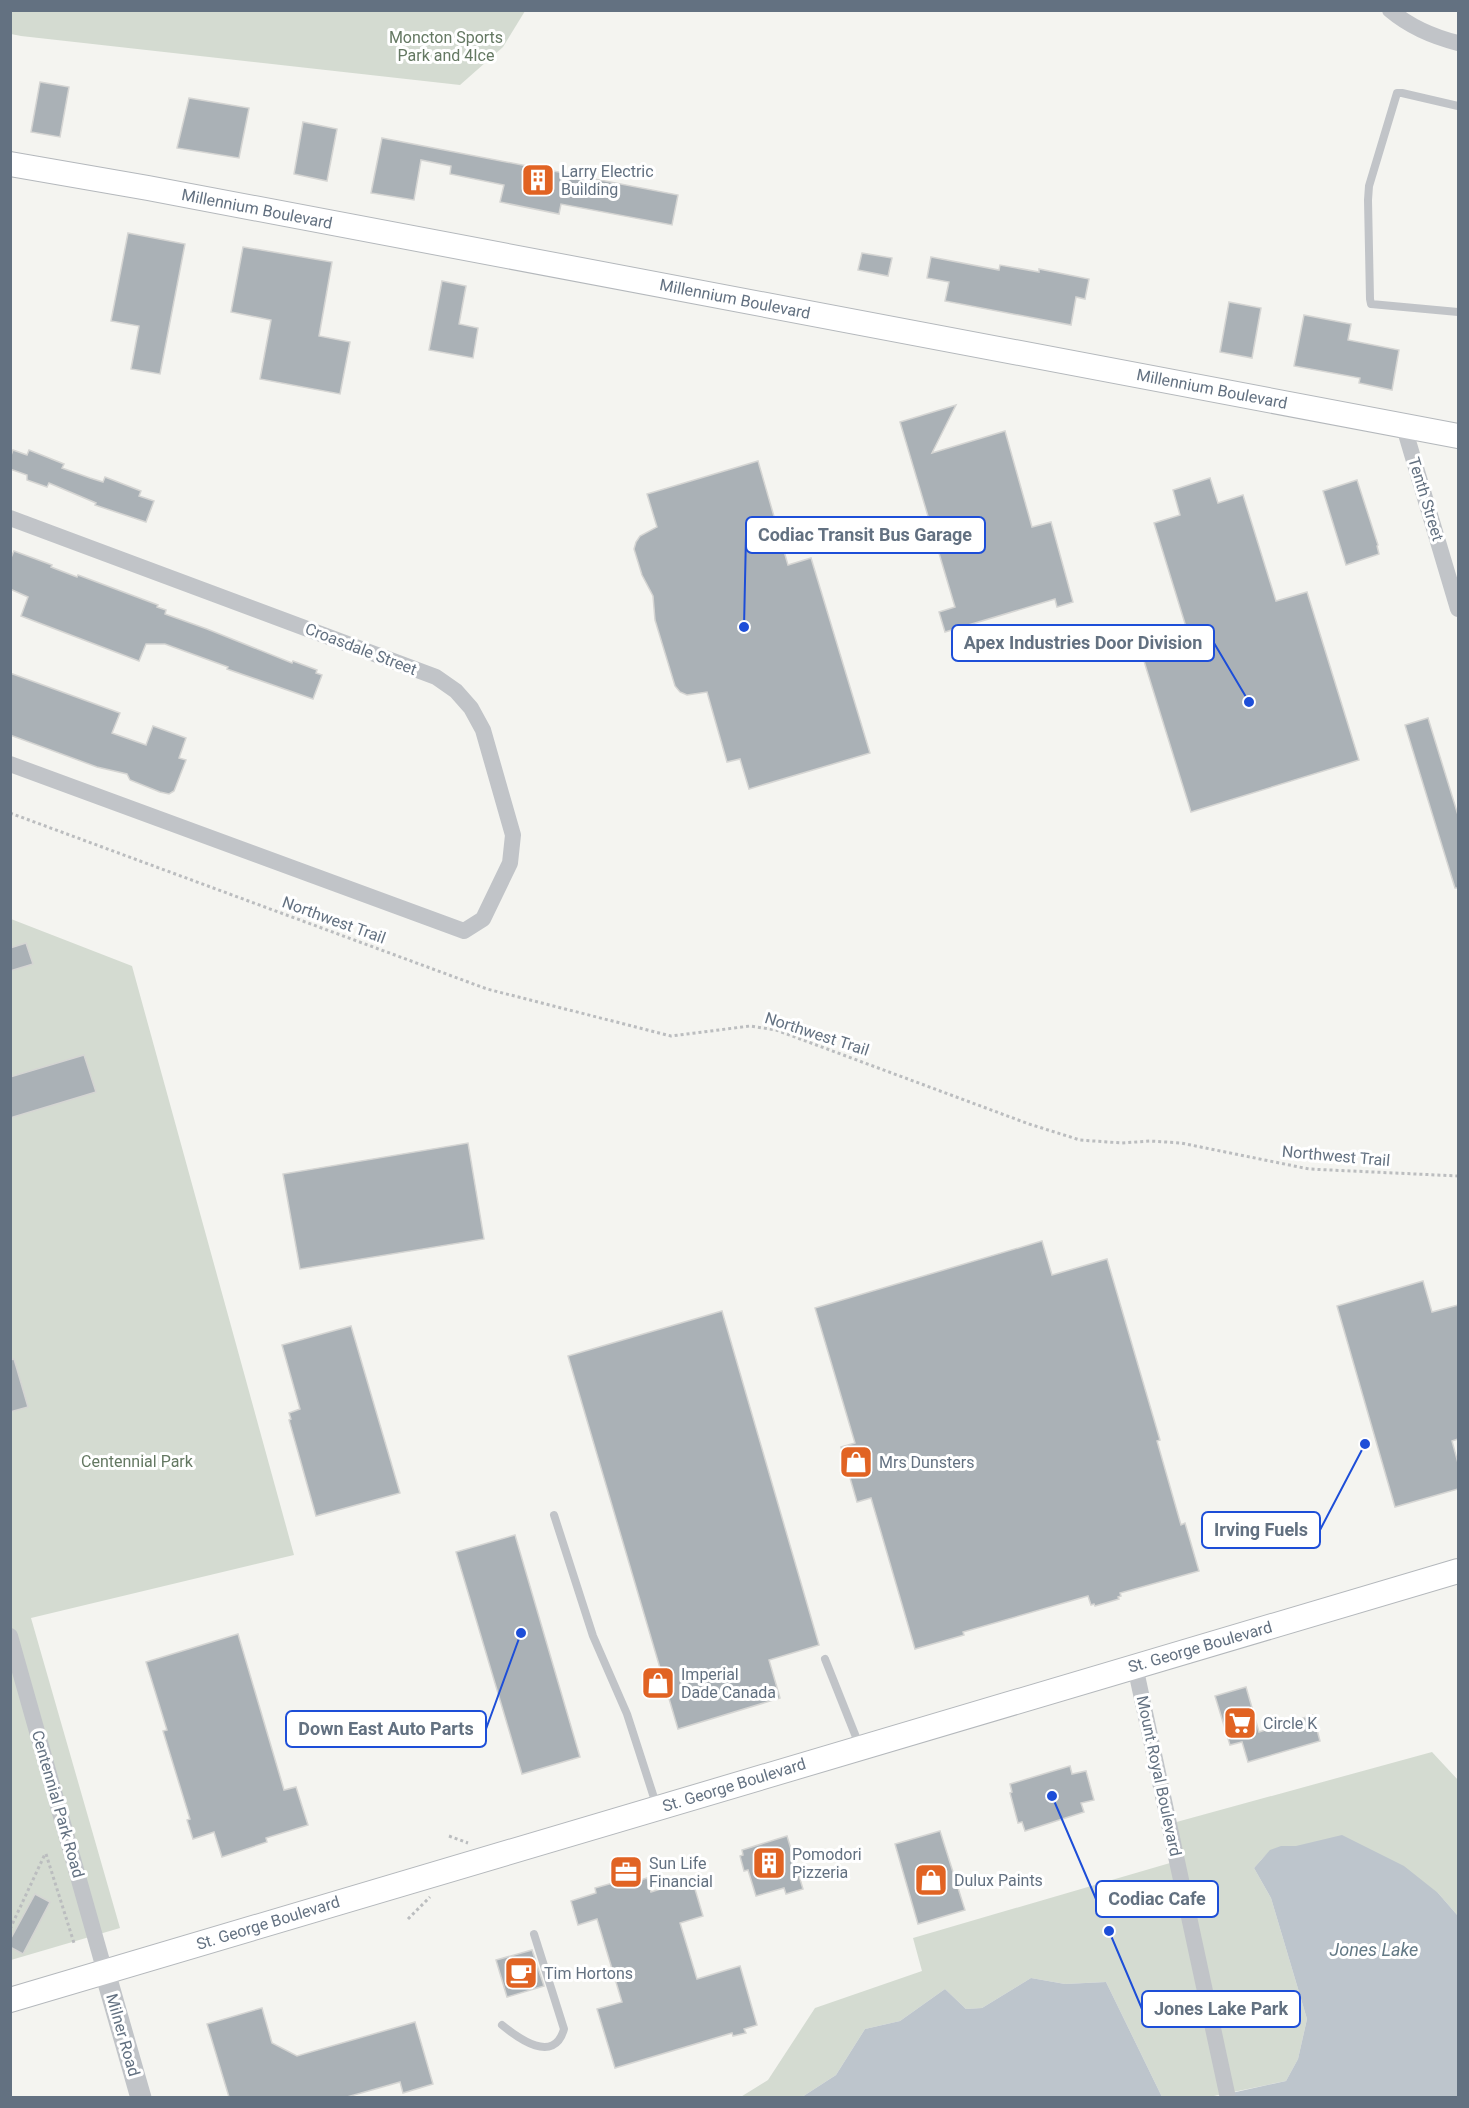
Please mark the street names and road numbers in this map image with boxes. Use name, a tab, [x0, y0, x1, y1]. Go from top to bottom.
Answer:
street label: Millennium Boulevard	[180, 185, 334, 233]
street label: Millennium Boulevard	[658, 275, 812, 323]
street label: Millennium Boulevard	[1135, 365, 1289, 413]
street label: Tenth Street	[1404, 455, 1448, 543]
street label: Croasdale Street	[302, 619, 420, 679]
street label: Northwest Trail	[280, 892, 388, 948]
street label: Northwest Trail	[762, 1008, 872, 1060]
street label: Northwest Trail	[1281, 1142, 1391, 1170]
street label: St. George Boulevard	[1126, 1617, 1274, 1677]
street label: Mount Royal Boulevard	[1133, 1694, 1185, 1858]
street label: Centennial Park Road	[28, 1728, 88, 1880]
street label: St. George Boulevard	[660, 1754, 808, 1816]
street label: St. George Boulevard	[194, 1892, 342, 1954]
street label: Milner Road	[102, 1991, 144, 2079]

